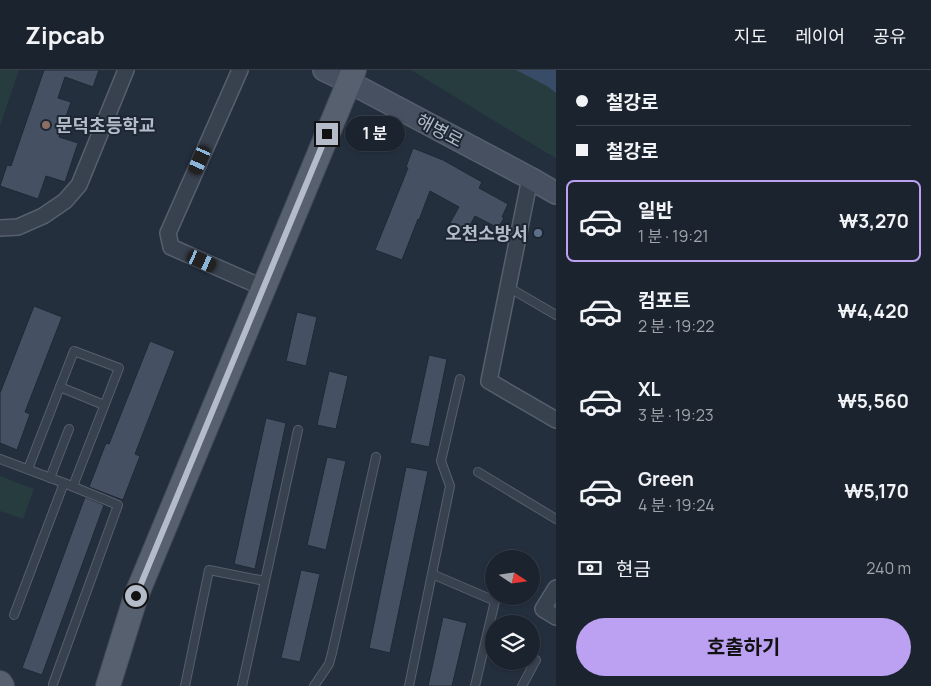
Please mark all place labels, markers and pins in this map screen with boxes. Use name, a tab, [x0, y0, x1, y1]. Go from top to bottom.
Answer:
place label: 문덕초등학교	[56, 113, 155, 137]
marker: 문덕초등학교	[40, 119, 52, 131]
place label: 오천소방서	[445, 221, 528, 245]
marker: 오천소방서	[532, 227, 544, 239]

